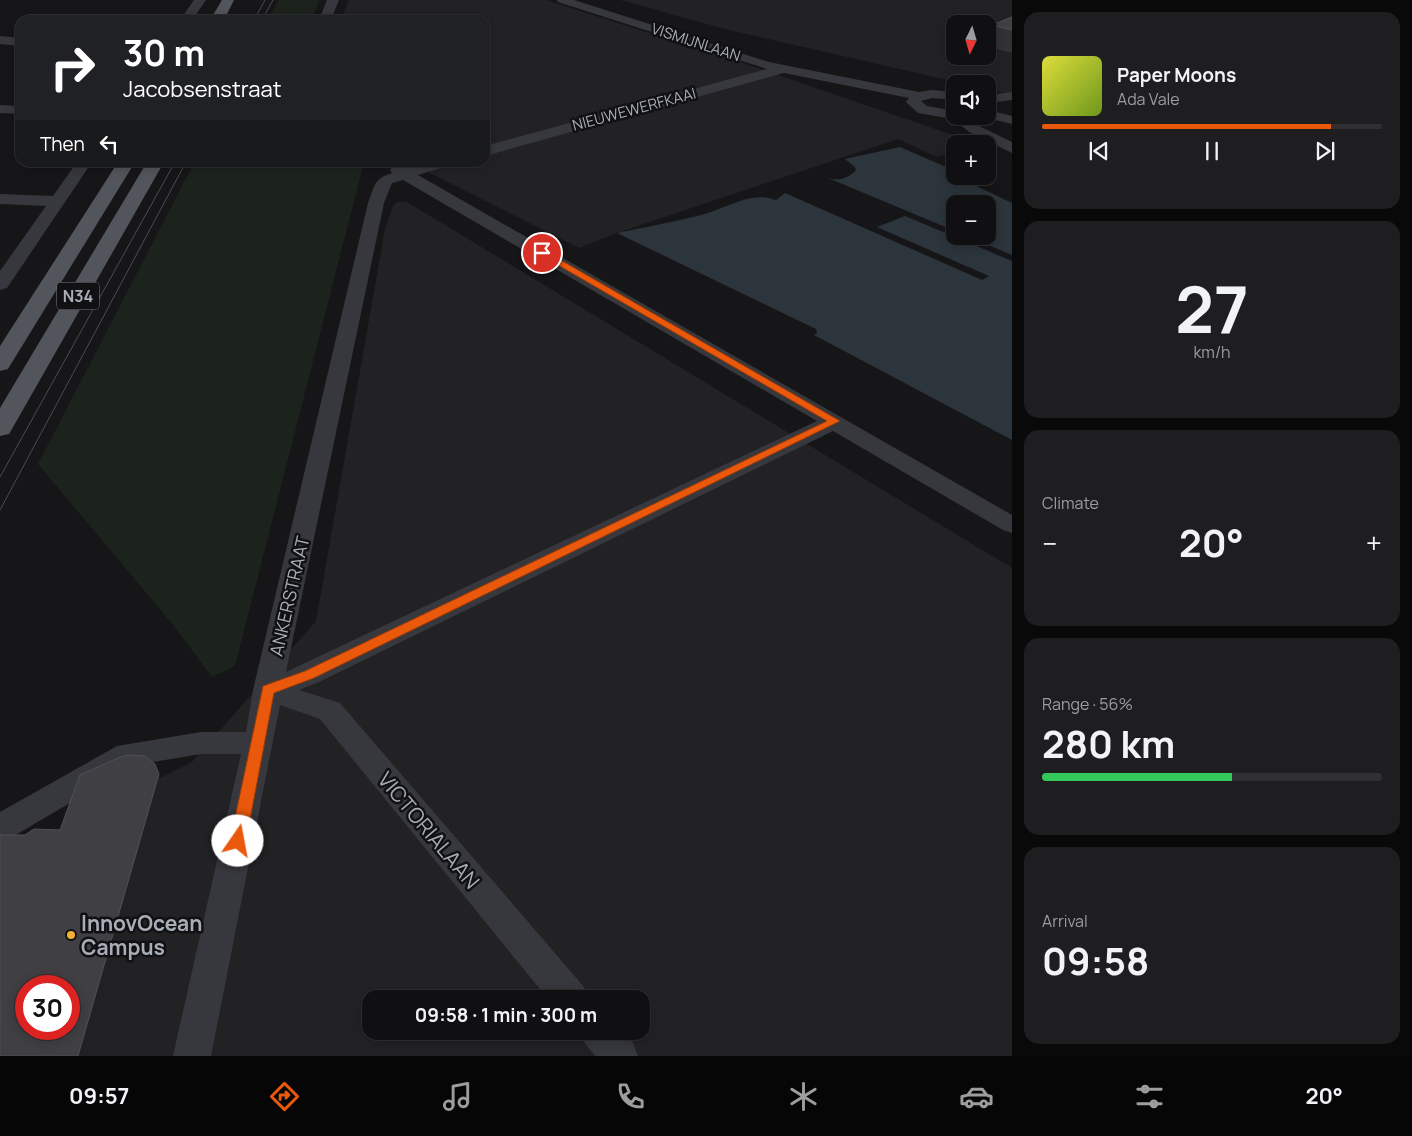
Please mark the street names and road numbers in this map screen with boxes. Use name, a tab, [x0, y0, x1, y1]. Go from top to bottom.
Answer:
street label: VISMIJNLAAN	[649, 18, 743, 66]
street label: NIEUWEWERFKAAI	[570, 82, 698, 136]
road number: N34	[57, 282, 99, 310]
street label: ANKERSTRAAT	[264, 533, 315, 658]
street label: VICTORIALAAN	[372, 766, 486, 894]

